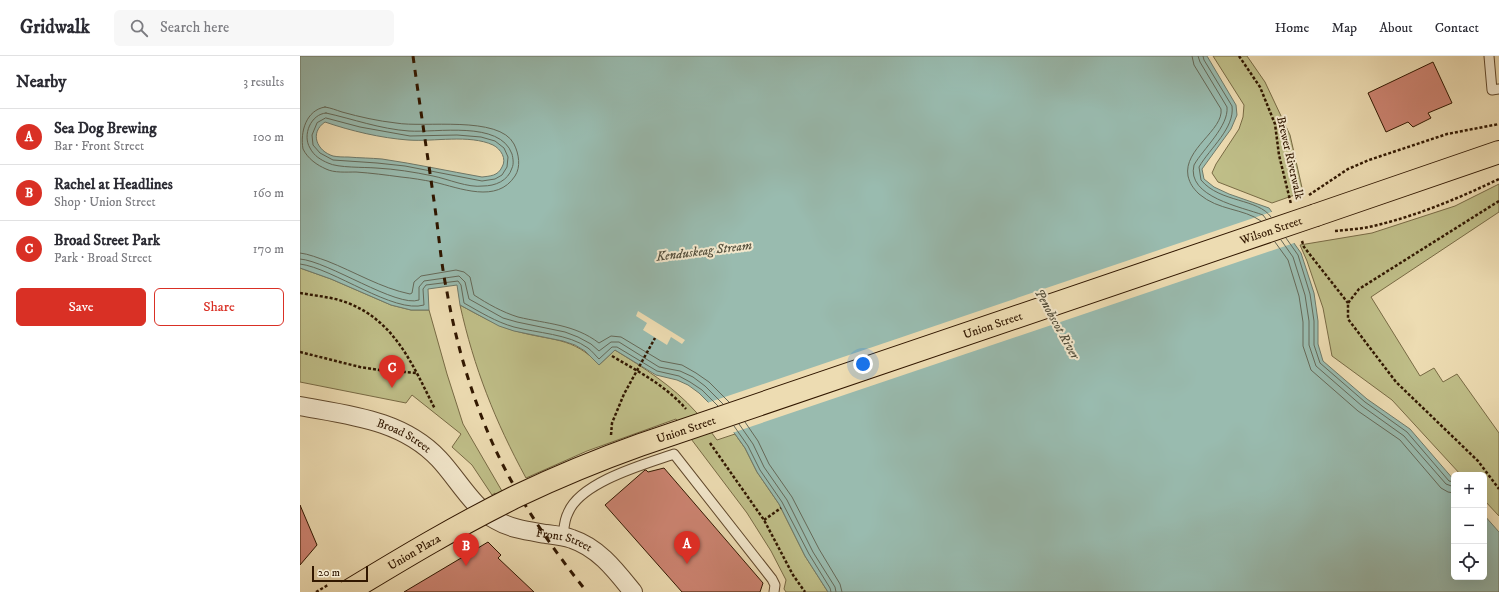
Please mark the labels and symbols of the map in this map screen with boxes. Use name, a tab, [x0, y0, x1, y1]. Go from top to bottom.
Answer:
street label: Brewer Riverwalk	[1273, 115, 1307, 201]
street label: Wilson Street	[1237, 213, 1304, 248]
water label: Kenduskeag Stream	[654, 237, 753, 265]
water label: Penobscot River	[1031, 286, 1084, 363]
street label: Union Street	[961, 308, 1024, 342]
your location	[853, 354, 873, 374]
pin: C	[379, 355, 405, 388]
street label: Union Street	[654, 412, 718, 446]
street label: Broad Street	[375, 415, 435, 456]
street label: Front Street	[535, 525, 596, 555]
street label: Union Plaza	[385, 530, 444, 573]
pin: A	[674, 531, 700, 564]
pin: B	[453, 533, 479, 566]
scale bar	[312, 564, 368, 583]

